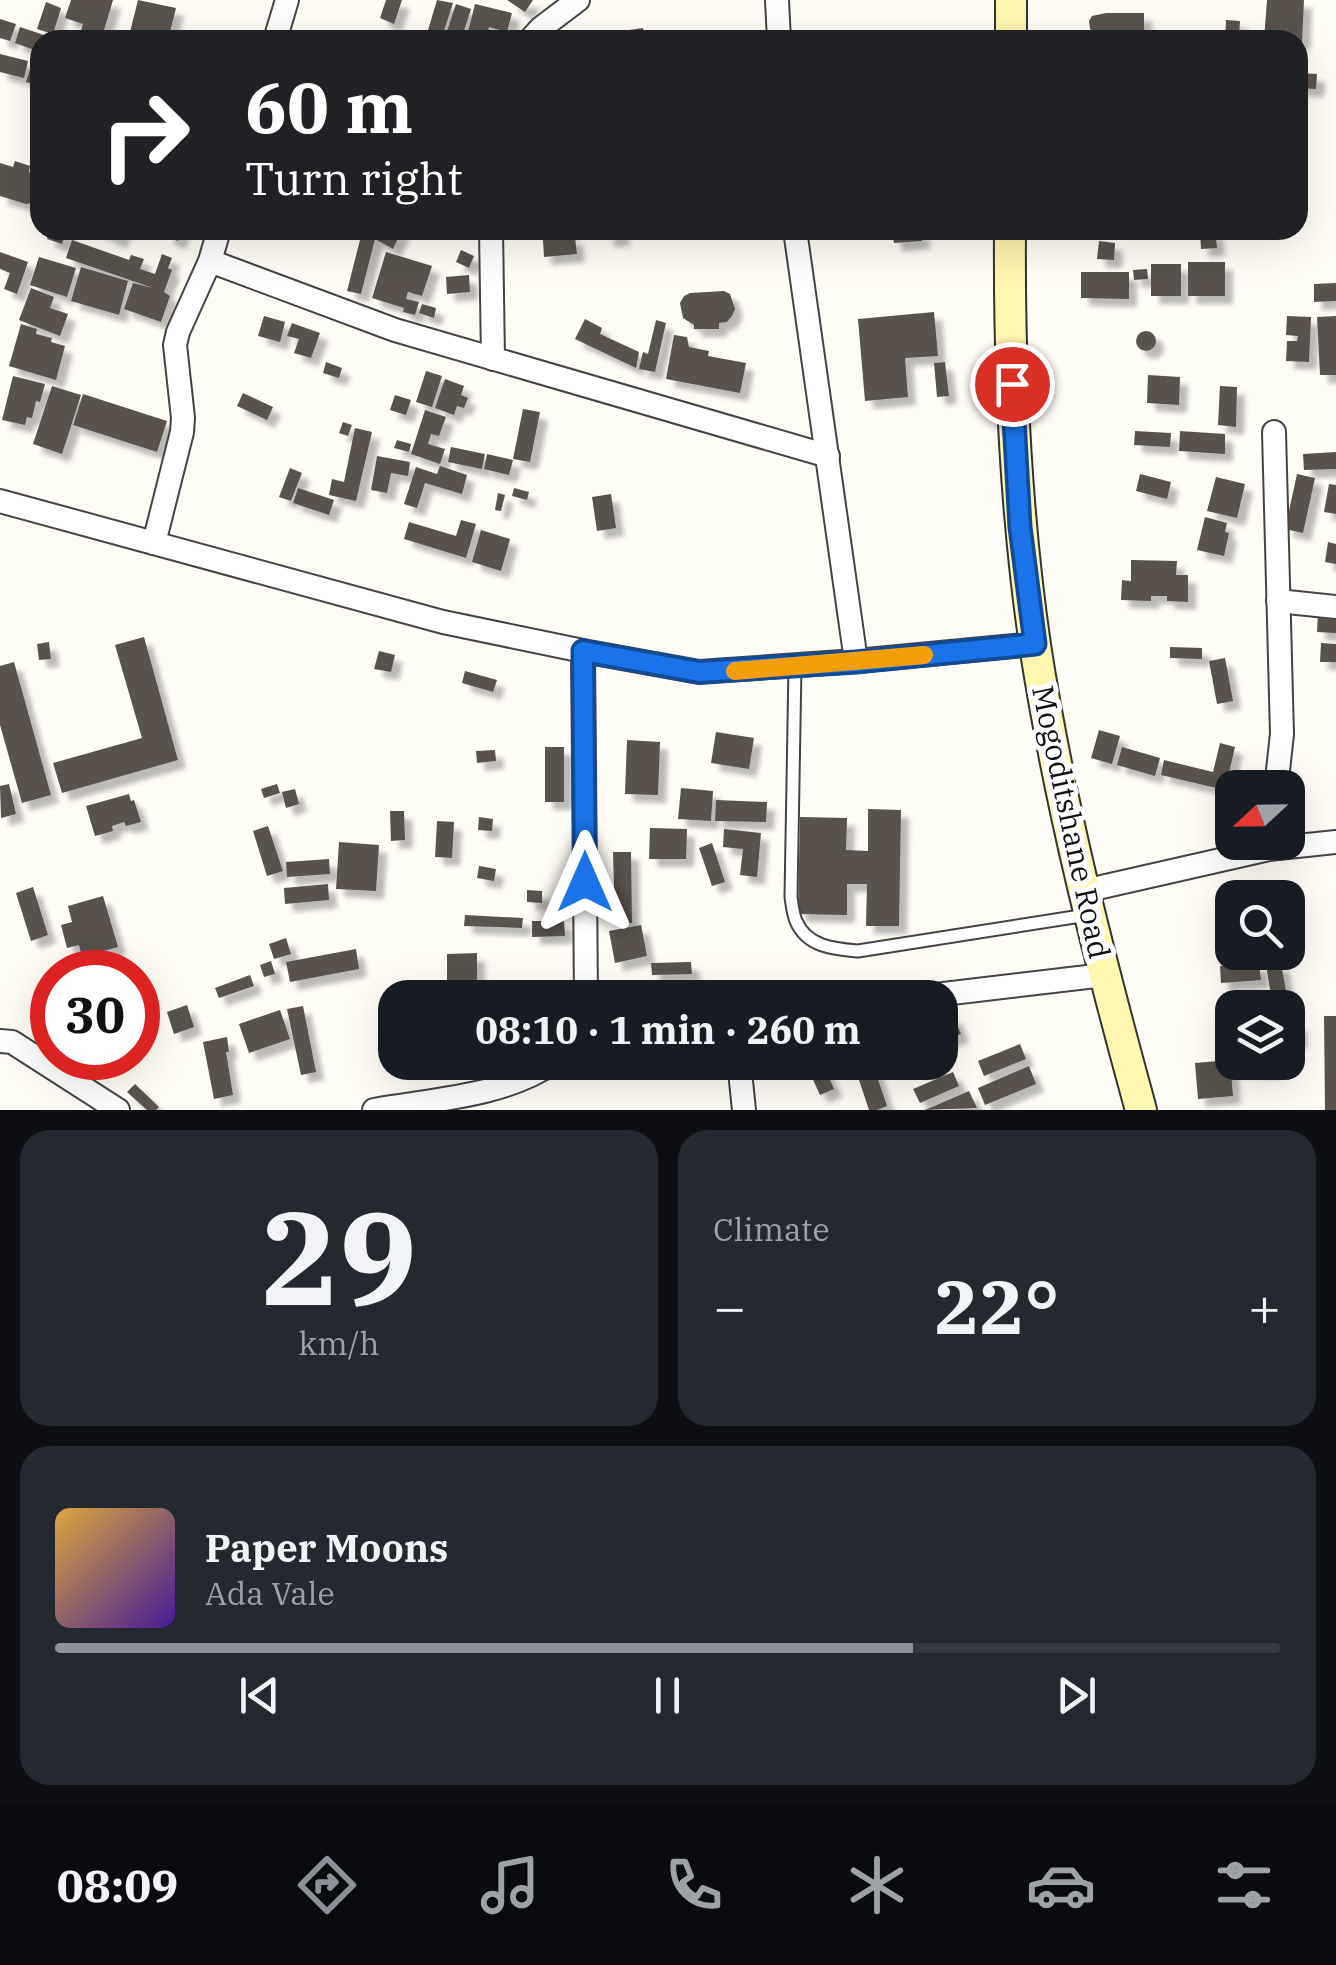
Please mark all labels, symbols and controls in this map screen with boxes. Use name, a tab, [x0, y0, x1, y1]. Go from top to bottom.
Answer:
text: 60 m	[245, 61, 413, 152]
icon: right	[80, 70, 210, 200]
text: Turn right	[245, 149, 463, 207]
pin	[970, 342, 1055, 427]
icon: arrive	[985, 357, 1040, 412]
street label: Mogoditshane Road	[1024, 682, 1120, 962]
north arrow	[1215, 770, 1305, 860]
map controls	[1215, 770, 1305, 1080]
position arrow	[533, 830, 637, 934]
button: search	[1215, 880, 1305, 970]
speed limit sign: 30	[30, 950, 160, 1080]
button: layers	[1215, 990, 1305, 1080]
text: 08:10 · 1 min · 260 m	[475, 1005, 861, 1054]
text: 29	[261, 1172, 417, 1341]
text: Climate	[713, 1208, 830, 1250]
text: 22°	[934, 1257, 1060, 1355]
text: −	[713, 1271, 746, 1342]
text: +	[1248, 1271, 1281, 1342]
text: km/h	[299, 1322, 379, 1364]
text: Paper Moons	[205, 1523, 448, 1572]
text: Ada Vale	[205, 1572, 335, 1614]
icon: previous	[232, 1668, 287, 1723]
icon: pause	[640, 1668, 695, 1723]
icon: next	[1049, 1668, 1104, 1723]
icon: directions	[292, 1850, 362, 1920]
icon: music	[475, 1850, 545, 1920]
icon: phone	[659, 1850, 729, 1920]
icon: climate	[842, 1850, 912, 1920]
icon: car	[1026, 1850, 1096, 1920]
icon: filters	[1209, 1850, 1279, 1920]
text: 08:09	[57, 1856, 178, 1914]

